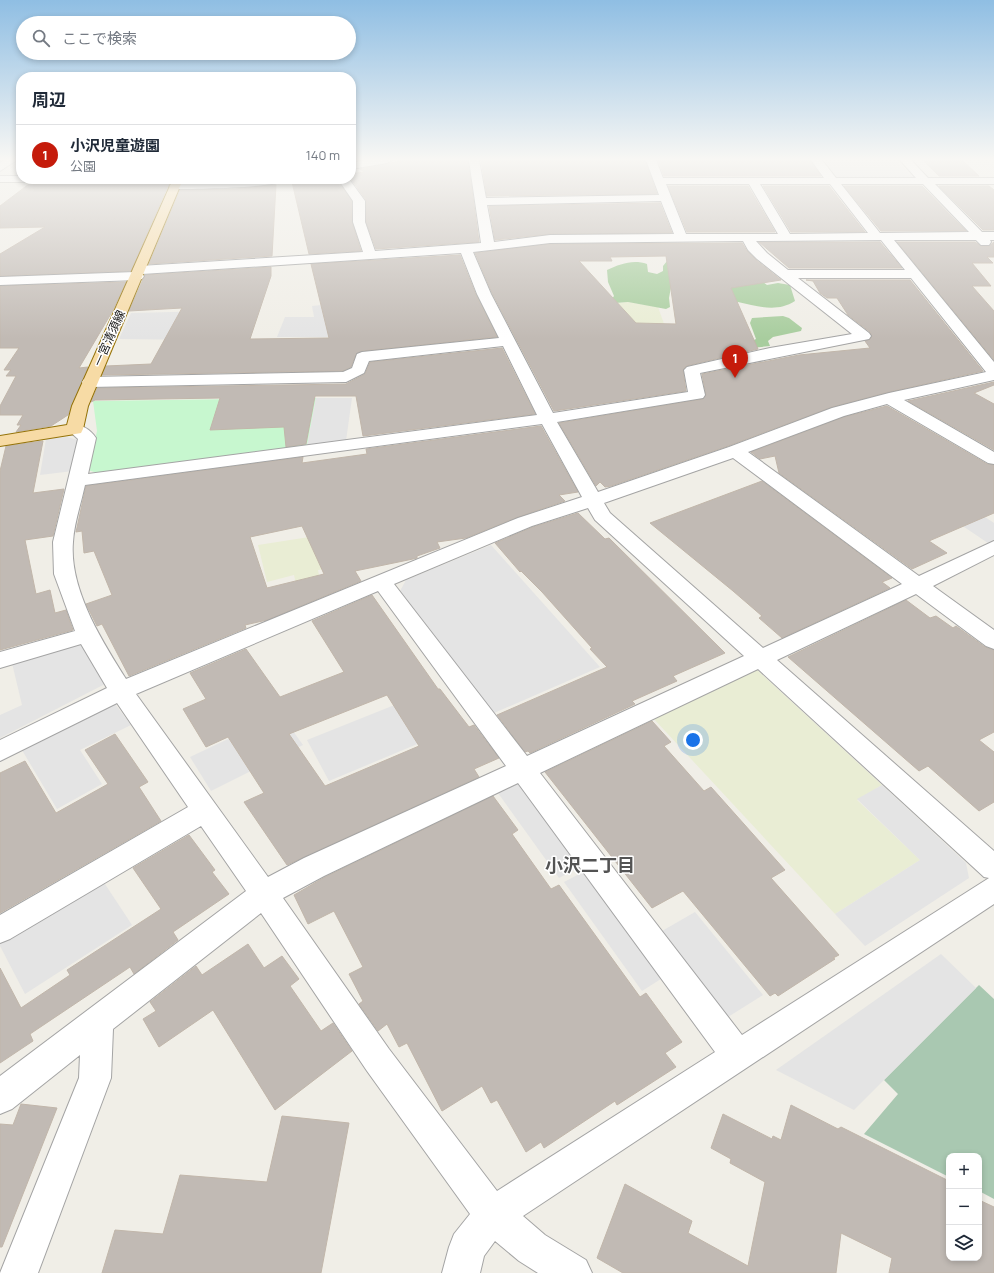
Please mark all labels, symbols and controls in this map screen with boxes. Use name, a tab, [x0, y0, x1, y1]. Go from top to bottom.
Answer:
search box	[16, 16, 356, 60]
icon: search	[30, 27, 52, 49]
text: ここで検索	[62, 28, 137, 49]
text: 周辺	[32, 88, 66, 111]
text: 小沢児童遊園	[70, 135, 160, 156]
text: 1	[42, 146, 48, 164]
text: 140 m	[306, 146, 340, 164]
text: 公園	[70, 157, 96, 175]
street label: 一宮清須線	[89, 307, 129, 369]
pin: 1	[722, 345, 748, 378]
your location	[683, 730, 703, 750]
district label: 小沢二丁目	[545, 853, 635, 877]
map controls	[946, 1153, 982, 1261]
button: +	[946, 1153, 982, 1189]
button: −	[946, 1189, 982, 1225]
button: layers	[946, 1225, 982, 1261]

